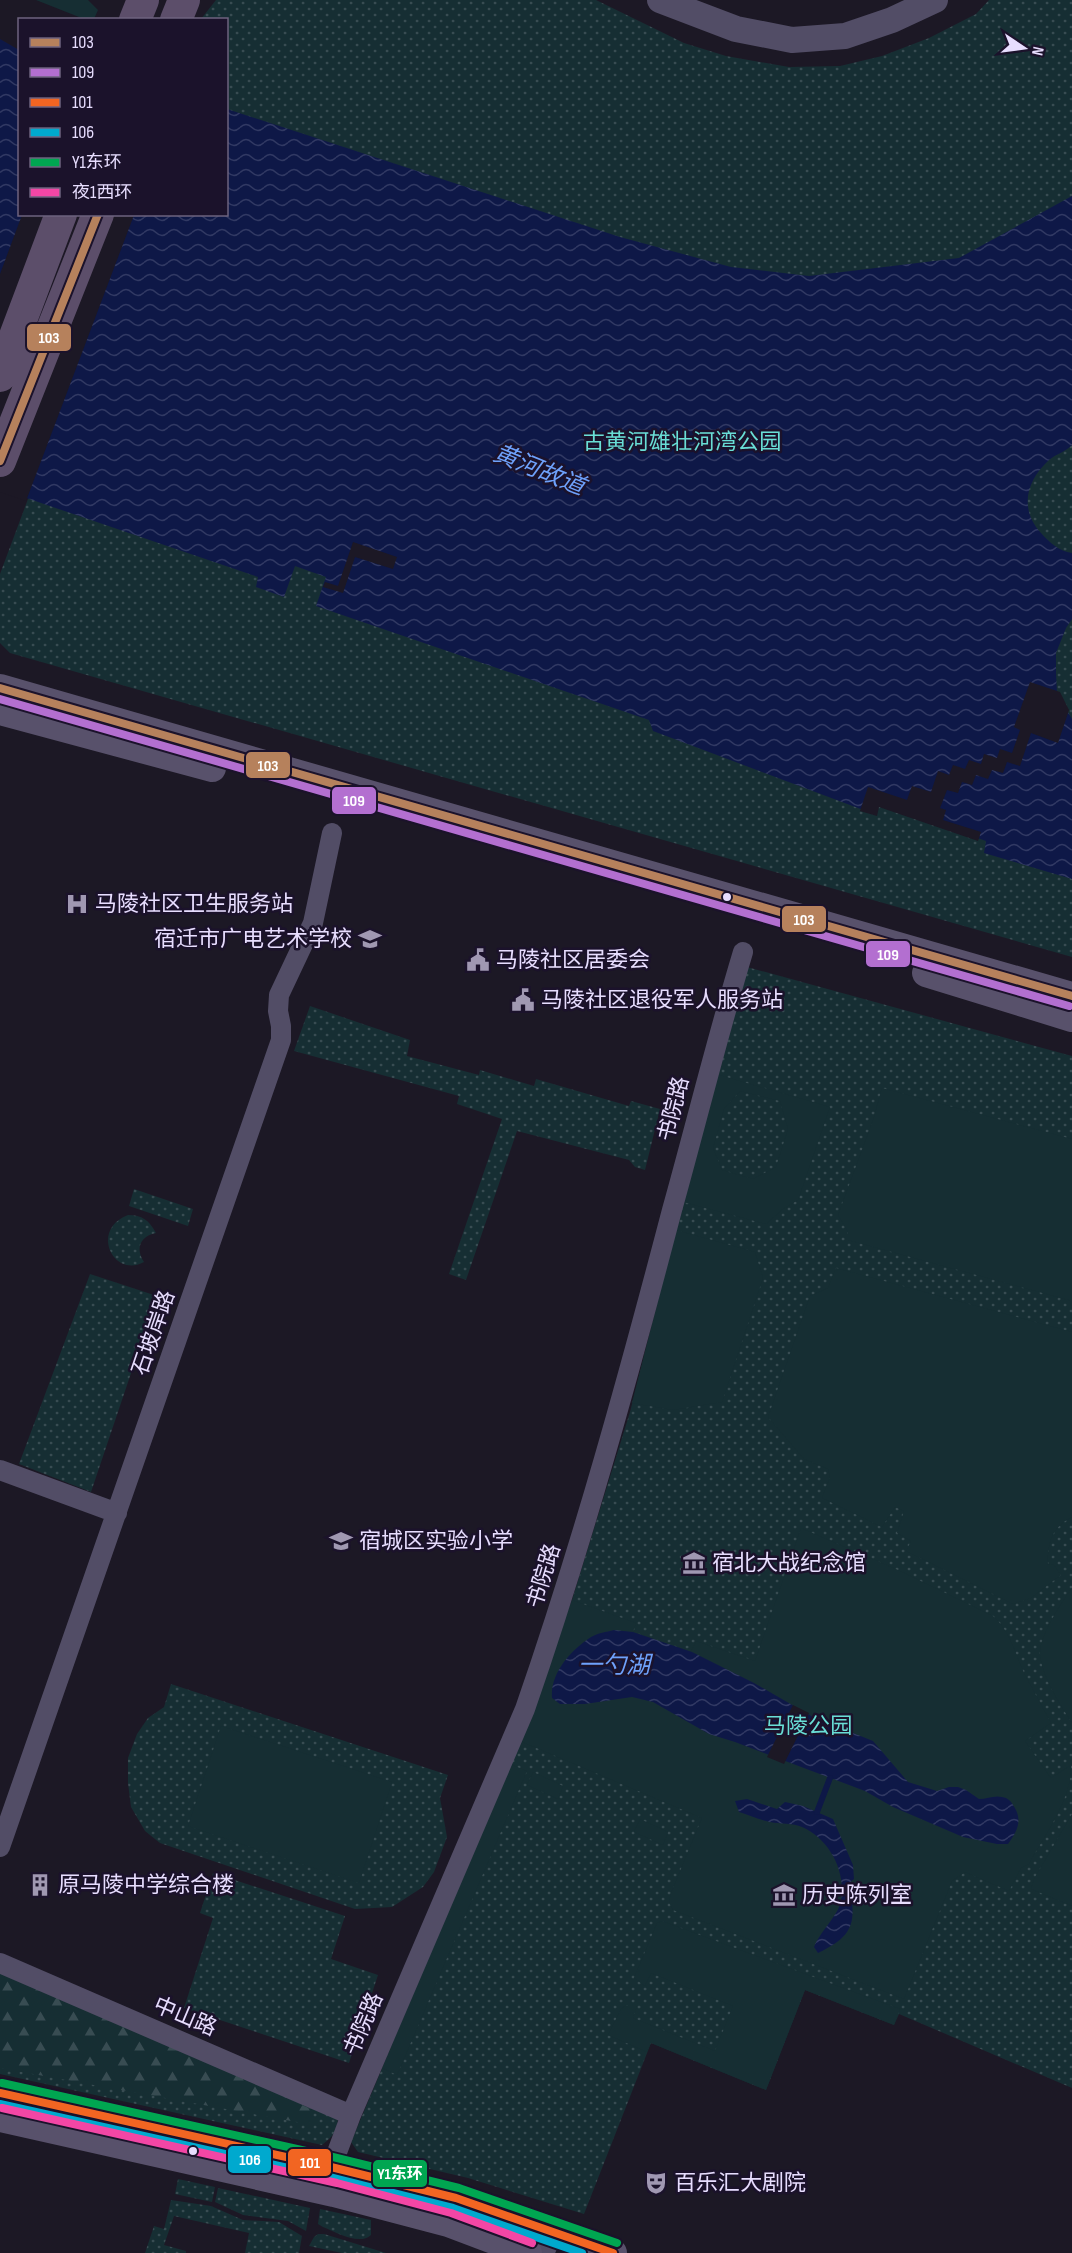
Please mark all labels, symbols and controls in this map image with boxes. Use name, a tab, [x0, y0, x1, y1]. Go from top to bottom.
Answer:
legend	[18, 18, 228, 216]
north arrow	[994, 18, 1054, 78]
text: 103	[72, 32, 94, 53]
text: N	[1027, 45, 1047, 57]
text: 109	[72, 62, 94, 83]
text: 101	[72, 92, 93, 113]
text: 106	[72, 122, 94, 143]
text: Y1东环	[72, 152, 122, 173]
text: 夜1西环	[72, 182, 132, 203]
line badge: 103	[26, 323, 72, 352]
text: 103	[38, 329, 60, 348]
park label: 古黄河雄壮河湾公园	[583, 429, 781, 456]
water label: 黄河故道	[489, 439, 592, 503]
line badge: 103	[245, 751, 291, 779]
text: 103	[257, 757, 279, 776]
line badge: 109	[331, 786, 377, 815]
text: 109	[343, 792, 365, 811]
hospital icon: 马陵社区卫生服务站	[64, 891, 90, 917]
place label: 马陵社区卫生服务站	[95, 891, 293, 918]
unlabelled marker	[721, 891, 733, 903]
line badge: 103	[781, 905, 827, 933]
text: 103	[793, 911, 815, 930]
place label: 宿迁市广电艺术学校	[154, 926, 352, 953]
school or university icon: 宿迁市广电艺术学校	[357, 926, 383, 952]
line badge: 109	[865, 940, 911, 968]
text: 109	[877, 946, 899, 965]
public building icon: 马陵社区居委会	[465, 947, 491, 973]
place label: 马陵社区居委会	[496, 947, 650, 974]
public building icon: 马陵社区退役军人服务站	[510, 987, 536, 1013]
place label: 马陵社区退役军人服务站	[541, 987, 783, 1014]
street label: 书院路	[653, 1074, 695, 1144]
street label: 石坡岸路	[127, 1287, 181, 1379]
school or university icon: 宿城区实验小学	[328, 1528, 354, 1554]
place label: 宿城区实验小学	[359, 1528, 513, 1555]
street label: 书院路	[521, 1540, 567, 1612]
museum icon: 宿北大战纪念馆	[681, 1550, 707, 1576]
place label: 宿北大战纪念馆	[712, 1550, 866, 1577]
water label: 一勺湖	[578, 1651, 654, 1680]
park label: 马陵公园	[764, 1713, 852, 1740]
building icon: 原马陵中学综合楼	[27, 1872, 53, 1898]
place label: 原马陵中学综合楼	[58, 1872, 234, 1899]
museum icon: 历史陈列室	[771, 1882, 797, 1908]
place label: 历史陈列室	[802, 1882, 912, 1909]
street label: 书院路	[339, 1988, 389, 2060]
street label: 中山路	[149, 1992, 221, 2042]
unlabelled marker	[187, 2145, 199, 2157]
line badge: 106	[227, 2145, 272, 2174]
line badge: 101	[287, 2148, 332, 2177]
text: 106	[239, 2151, 261, 2170]
text: 101	[300, 2154, 321, 2173]
line badge: Y1东环	[372, 2159, 428, 2188]
text: Y1东环	[377, 2165, 423, 2184]
theatre icon: 百乐汇大剧院	[643, 2170, 669, 2196]
place label: 百乐汇大剧院	[674, 2170, 806, 2197]

